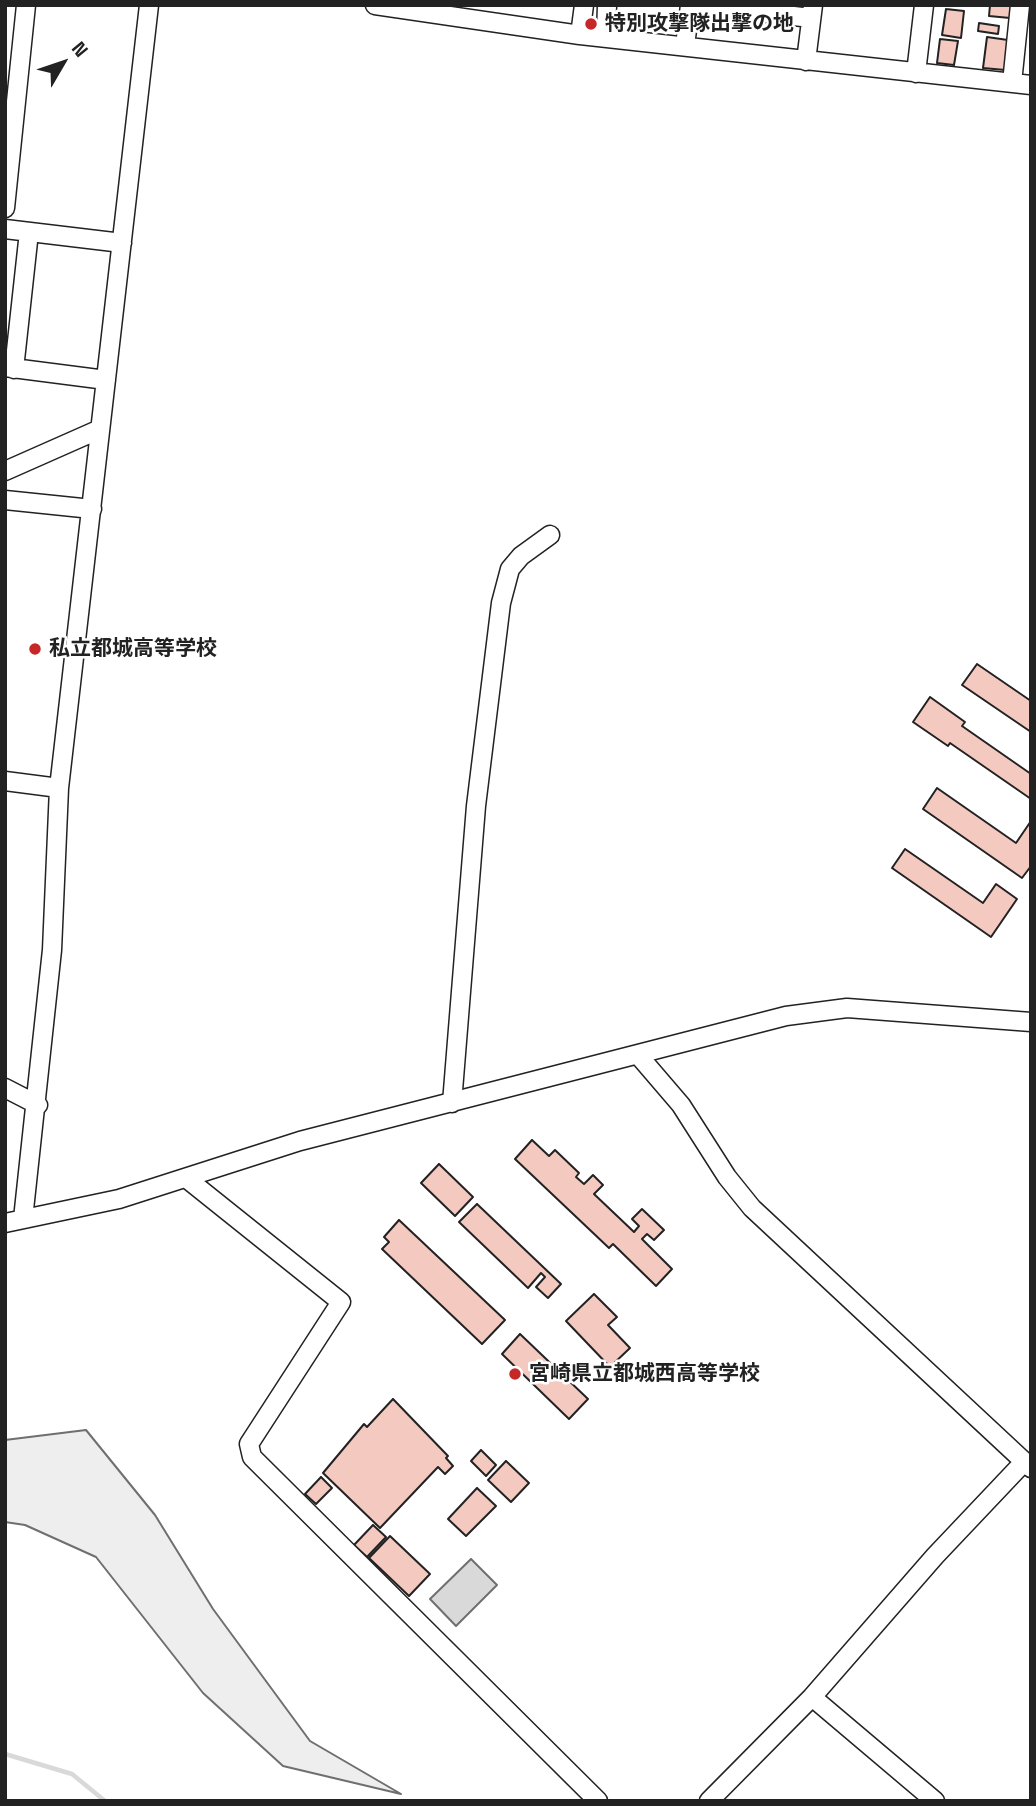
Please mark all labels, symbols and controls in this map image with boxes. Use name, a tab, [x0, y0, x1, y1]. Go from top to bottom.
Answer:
place label: 特別攻撃隊出撃の地	[605, 11, 794, 37]
marker: 特別攻撃隊出撃の地	[583, 16, 599, 32]
north arrow	[28, 28, 98, 98]
text: N	[66, 37, 93, 62]
place label: 私立都城高等学校	[49, 636, 217, 662]
marker: 私立都城高等学校	[27, 641, 43, 657]
place label: 宮崎県立都城西高等学校	[529, 1361, 760, 1387]
marker: 宮崎県立都城西高等学校	[507, 1366, 523, 1382]

